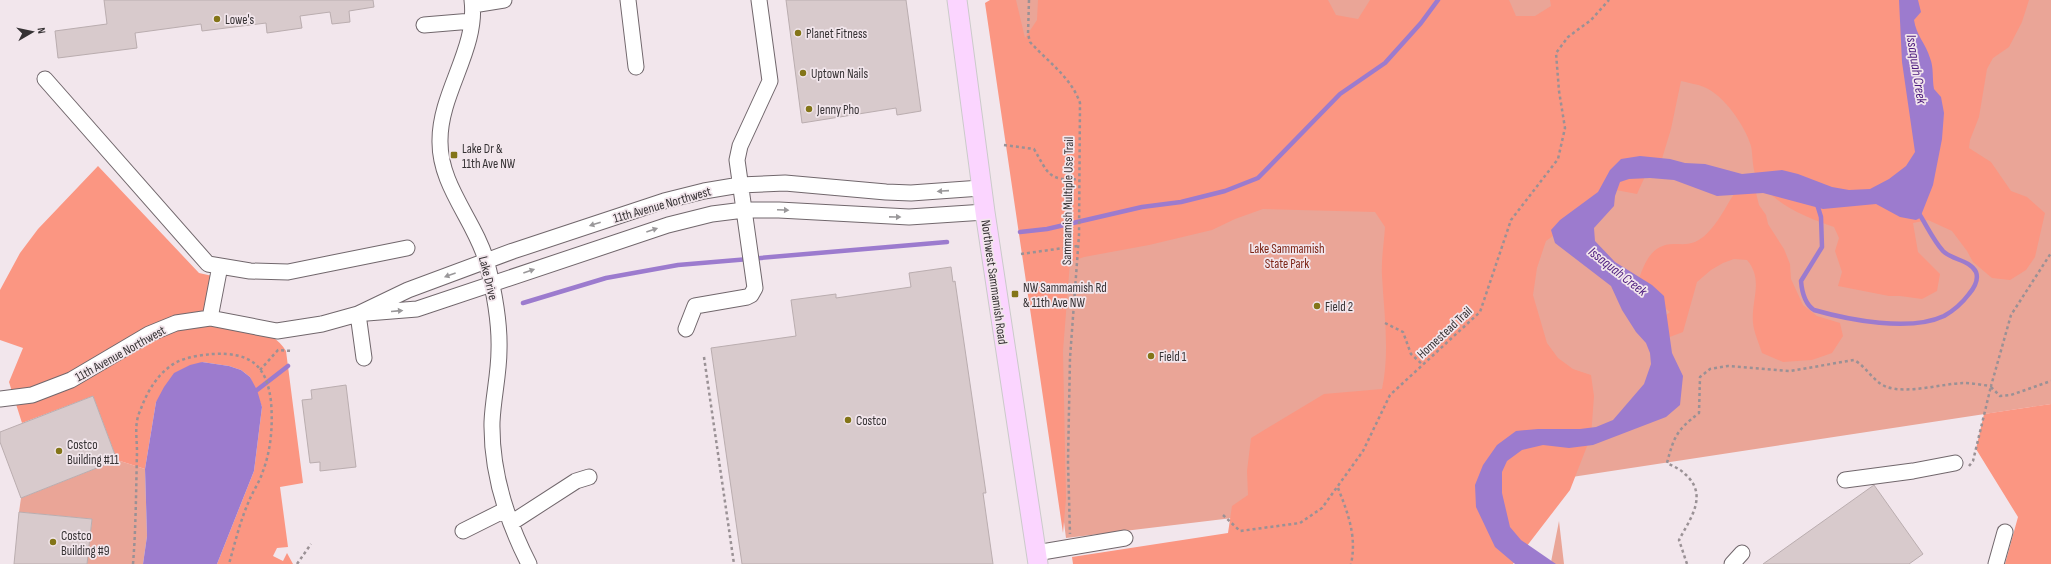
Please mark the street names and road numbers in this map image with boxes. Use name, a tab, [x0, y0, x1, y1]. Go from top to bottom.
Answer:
street label: Sammamish Multiple Use Trail	[1059, 137, 1077, 265]
street label: 11th Avenue Northwest	[612, 183, 713, 227]
street label: Northwest Sammamish Road	[977, 219, 1011, 345]
street label: Lake Drive	[475, 255, 501, 302]
street label: Homestead Trail	[1414, 303, 1476, 362]
street label: 11th Avenue Northwest	[72, 322, 169, 385]

